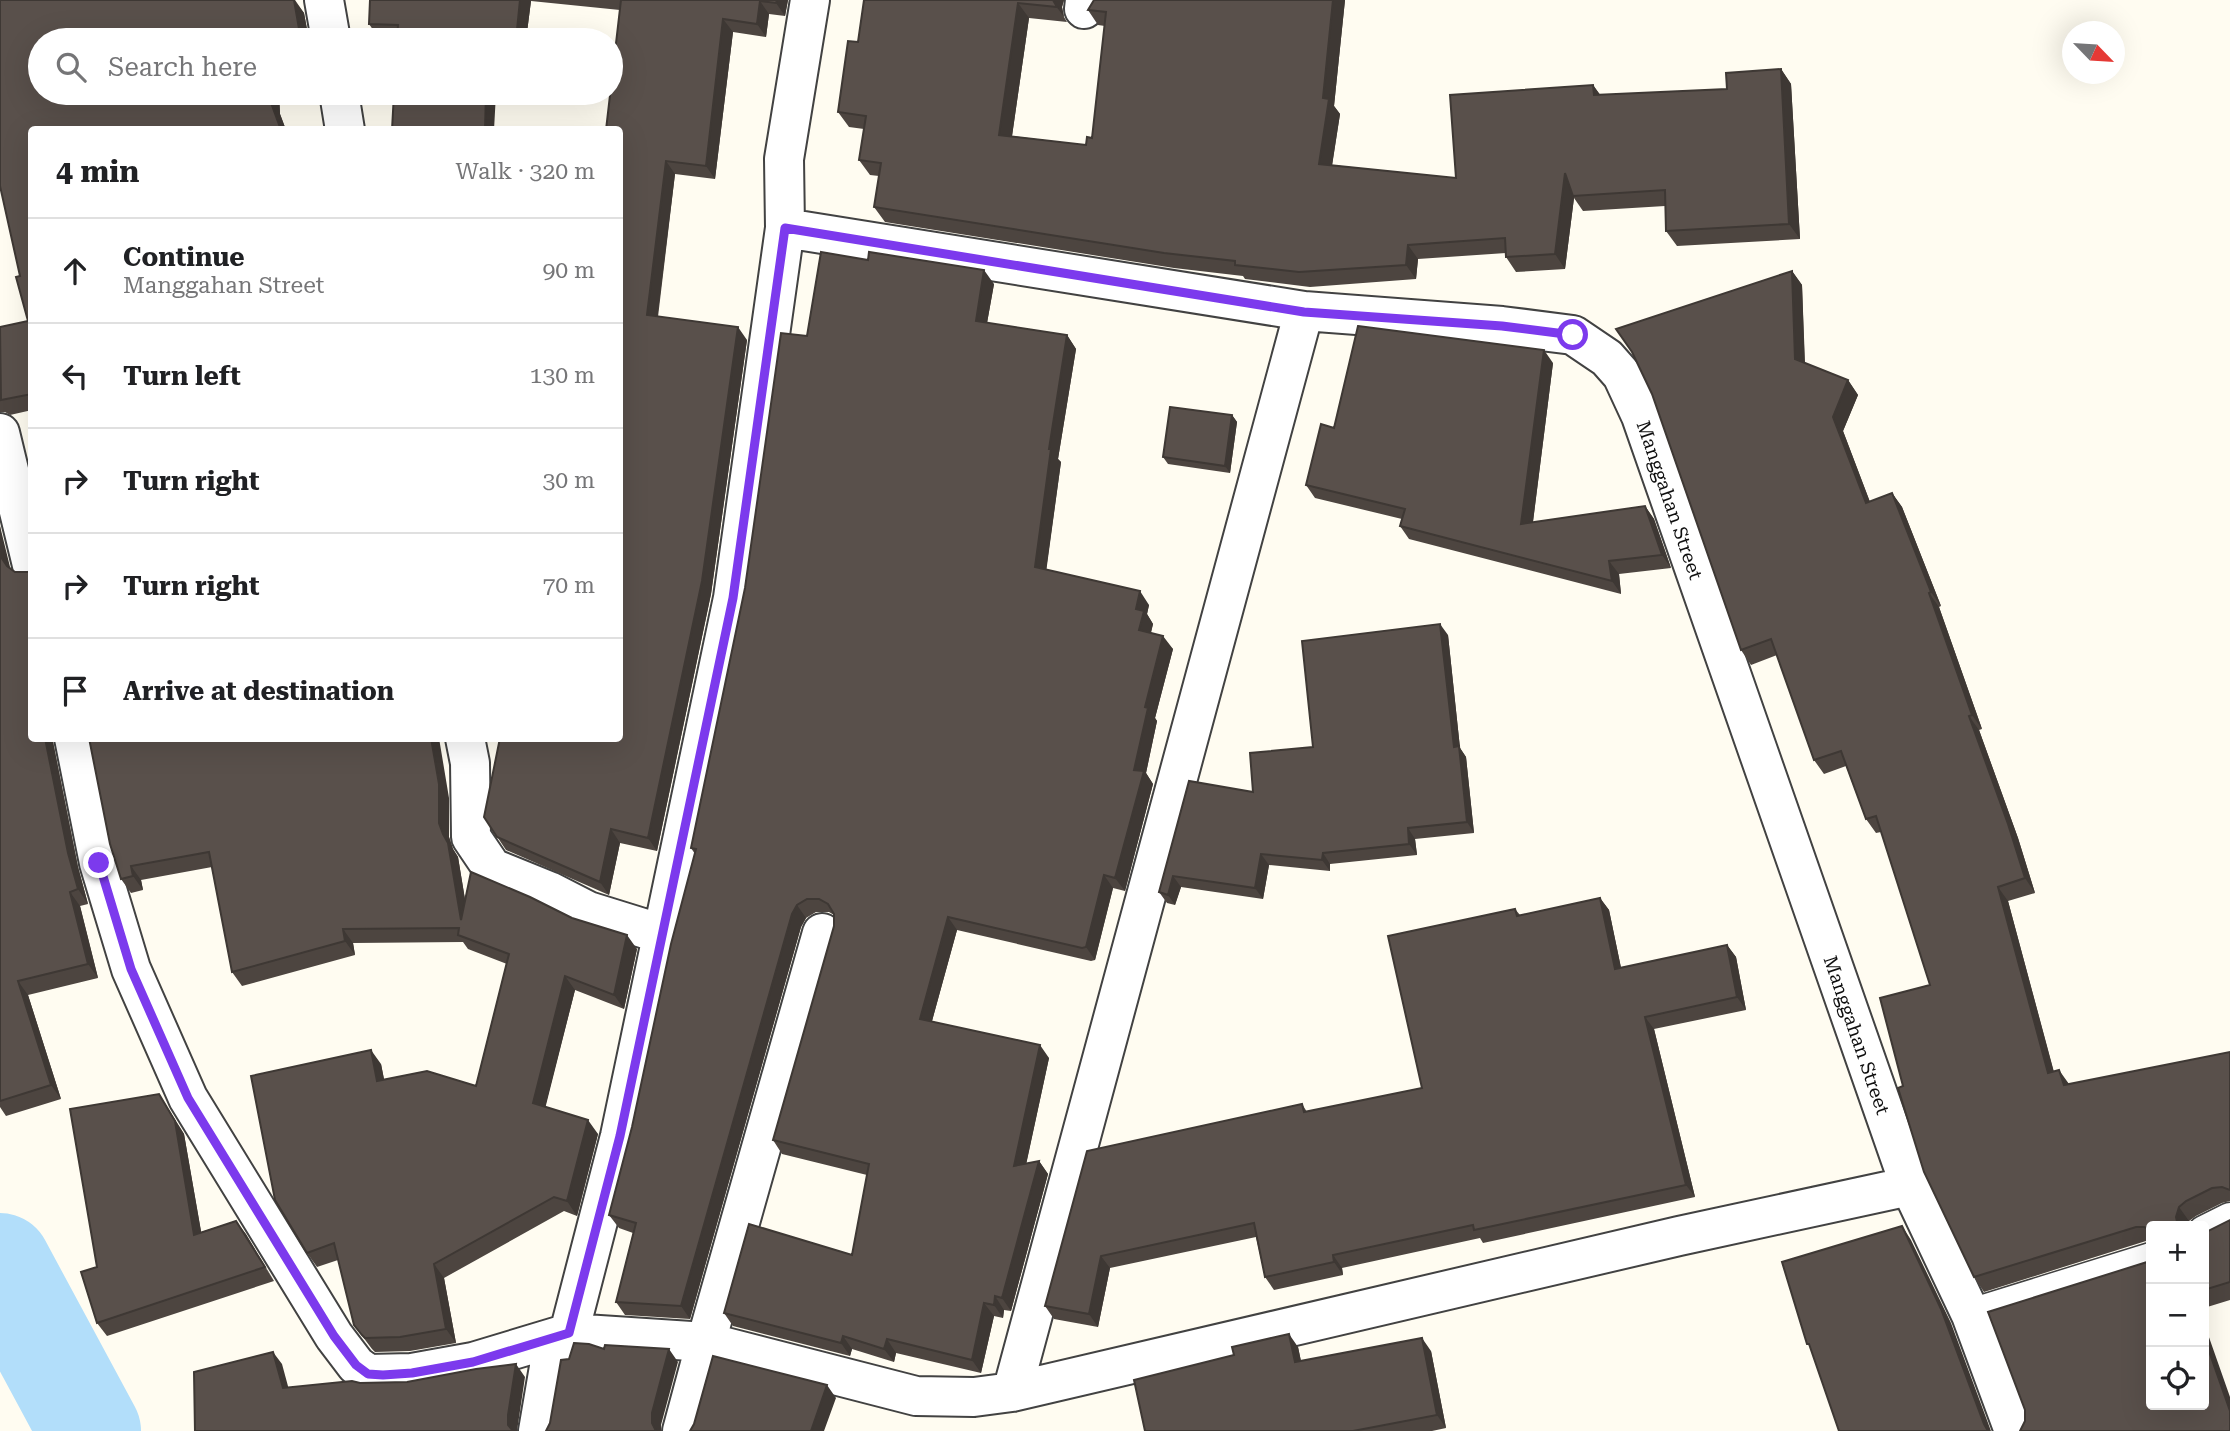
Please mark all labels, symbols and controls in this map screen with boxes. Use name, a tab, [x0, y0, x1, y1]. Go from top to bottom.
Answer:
north arrow	[2062, 21, 2125, 84]
search box	[28, 28, 623, 105]
icon: search	[52, 48, 90, 86]
text: Search here	[108, 52, 257, 82]
text: 4 min	[56, 154, 139, 189]
text: Walk · 320 m	[456, 158, 595, 185]
text: Continue	[123, 242, 245, 272]
icon: ahead	[56, 252, 94, 290]
text: 90 m	[542, 257, 595, 284]
text: Manggahan Street	[123, 272, 324, 299]
route start	[1557, 319, 1588, 350]
icon: left	[56, 357, 94, 395]
text: Turn left	[123, 361, 241, 391]
text: 130 m	[530, 362, 595, 389]
street label: Manggahan Street	[1632, 418, 1707, 583]
icon: right	[56, 462, 94, 500]
text: Turn right	[123, 466, 259, 496]
text: 30 m	[542, 467, 595, 494]
icon: right	[56, 567, 94, 605]
text: Turn right	[123, 571, 259, 601]
text: 70 m	[542, 572, 595, 599]
icon: arrive	[56, 672, 94, 710]
text: Arrive at destination	[123, 676, 394, 706]
route end	[83, 847, 114, 878]
street label: Manggahan Street	[1819, 953, 1894, 1118]
map controls	[2146, 1221, 2209, 1410]
button: +	[2146, 1221, 2209, 1284]
button: −	[2146, 1284, 2209, 1347]
button: locate	[2146, 1347, 2209, 1410]

